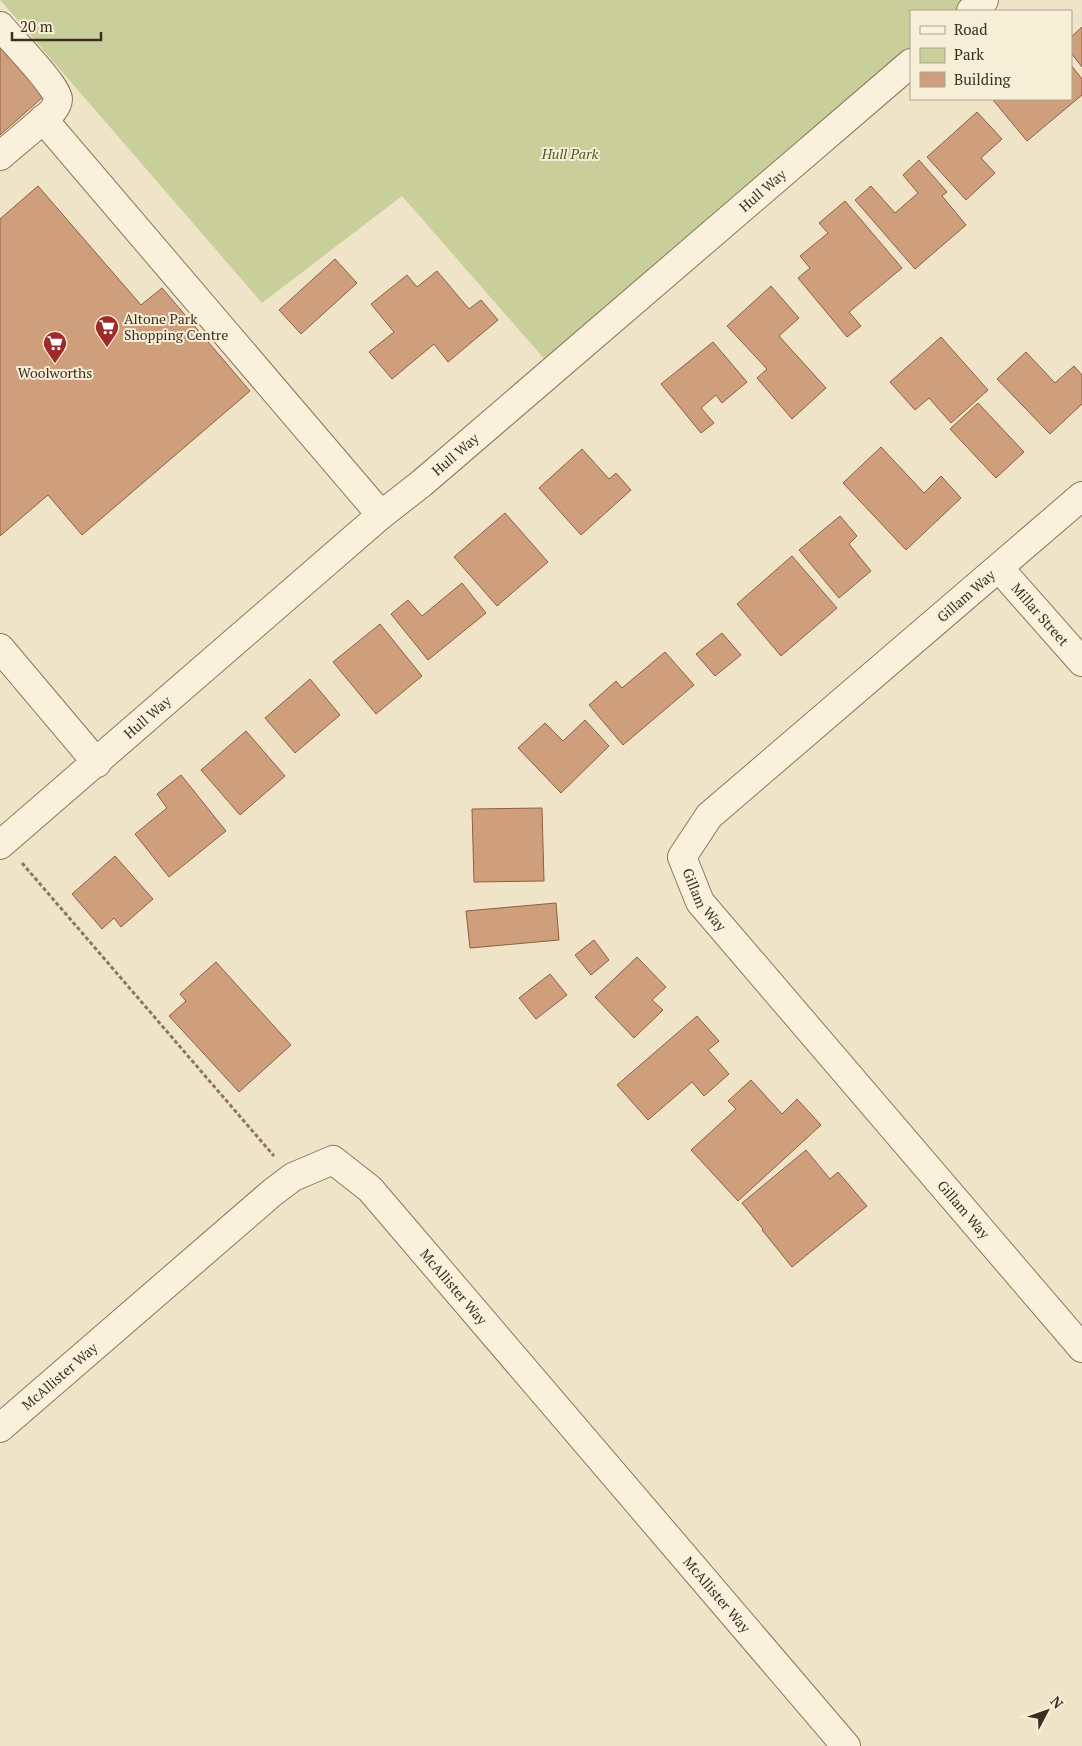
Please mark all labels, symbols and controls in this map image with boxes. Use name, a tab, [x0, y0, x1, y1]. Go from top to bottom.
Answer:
scale bar	[12, 10, 101, 42]
legend	[910, 10, 1072, 100]
text: 20 m	[20, 16, 53, 36]
text: Road	[954, 19, 987, 39]
text: Park	[954, 44, 984, 64]
text: Building	[954, 69, 1012, 89]
park label: Hull Park	[541, 144, 598, 163]
street label: Hull Way	[735, 164, 791, 216]
place label: Altone Park Shopping Centre	[124, 309, 228, 344]
supermarket icon: Altone Park Shopping Centre	[94, 314, 120, 348]
supermarket icon: Woolworths	[42, 330, 68, 364]
place label: Woolworths	[18, 363, 92, 382]
street label: Hull Way	[427, 428, 483, 480]
street label: Gillam Way	[933, 565, 999, 626]
street label: Millar Street	[1007, 579, 1074, 650]
street label: Hull Way	[120, 691, 175, 743]
street label: Gillam Way	[678, 865, 731, 936]
street label: Gillam Way	[933, 1176, 995, 1243]
street label: McAllister Way	[416, 1244, 492, 1329]
street label: McAllister Way	[18, 1337, 102, 1414]
street label: McAllister Way	[679, 1552, 756, 1637]
north arrow	[1022, 1686, 1072, 1736]
text: N	[1047, 1692, 1068, 1713]

